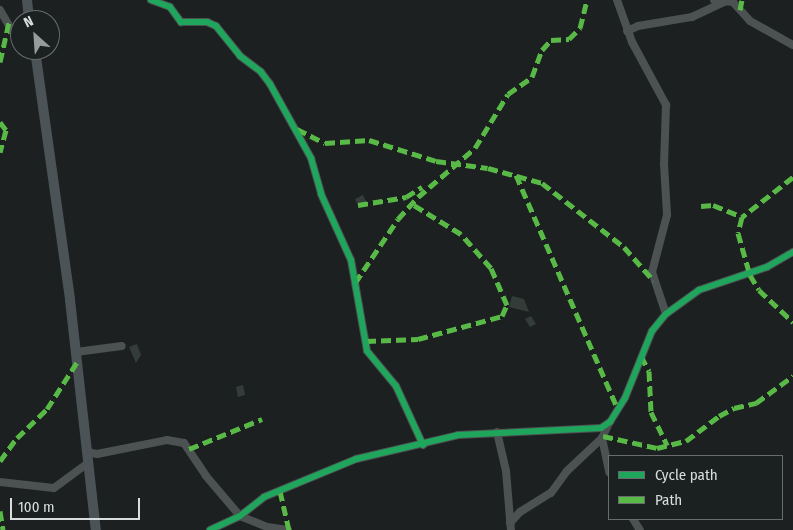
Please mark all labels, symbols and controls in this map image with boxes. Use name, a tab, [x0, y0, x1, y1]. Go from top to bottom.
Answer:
north arrow	[10, 10, 60, 60]
text: N	[21, 12, 36, 31]
legend	[608, 455, 783, 520]
text: Cycle path	[655, 466, 718, 484]
scale bar	[12, 488, 142, 520]
text: Path	[655, 491, 682, 509]
text: 100 m	[18, 498, 55, 516]

